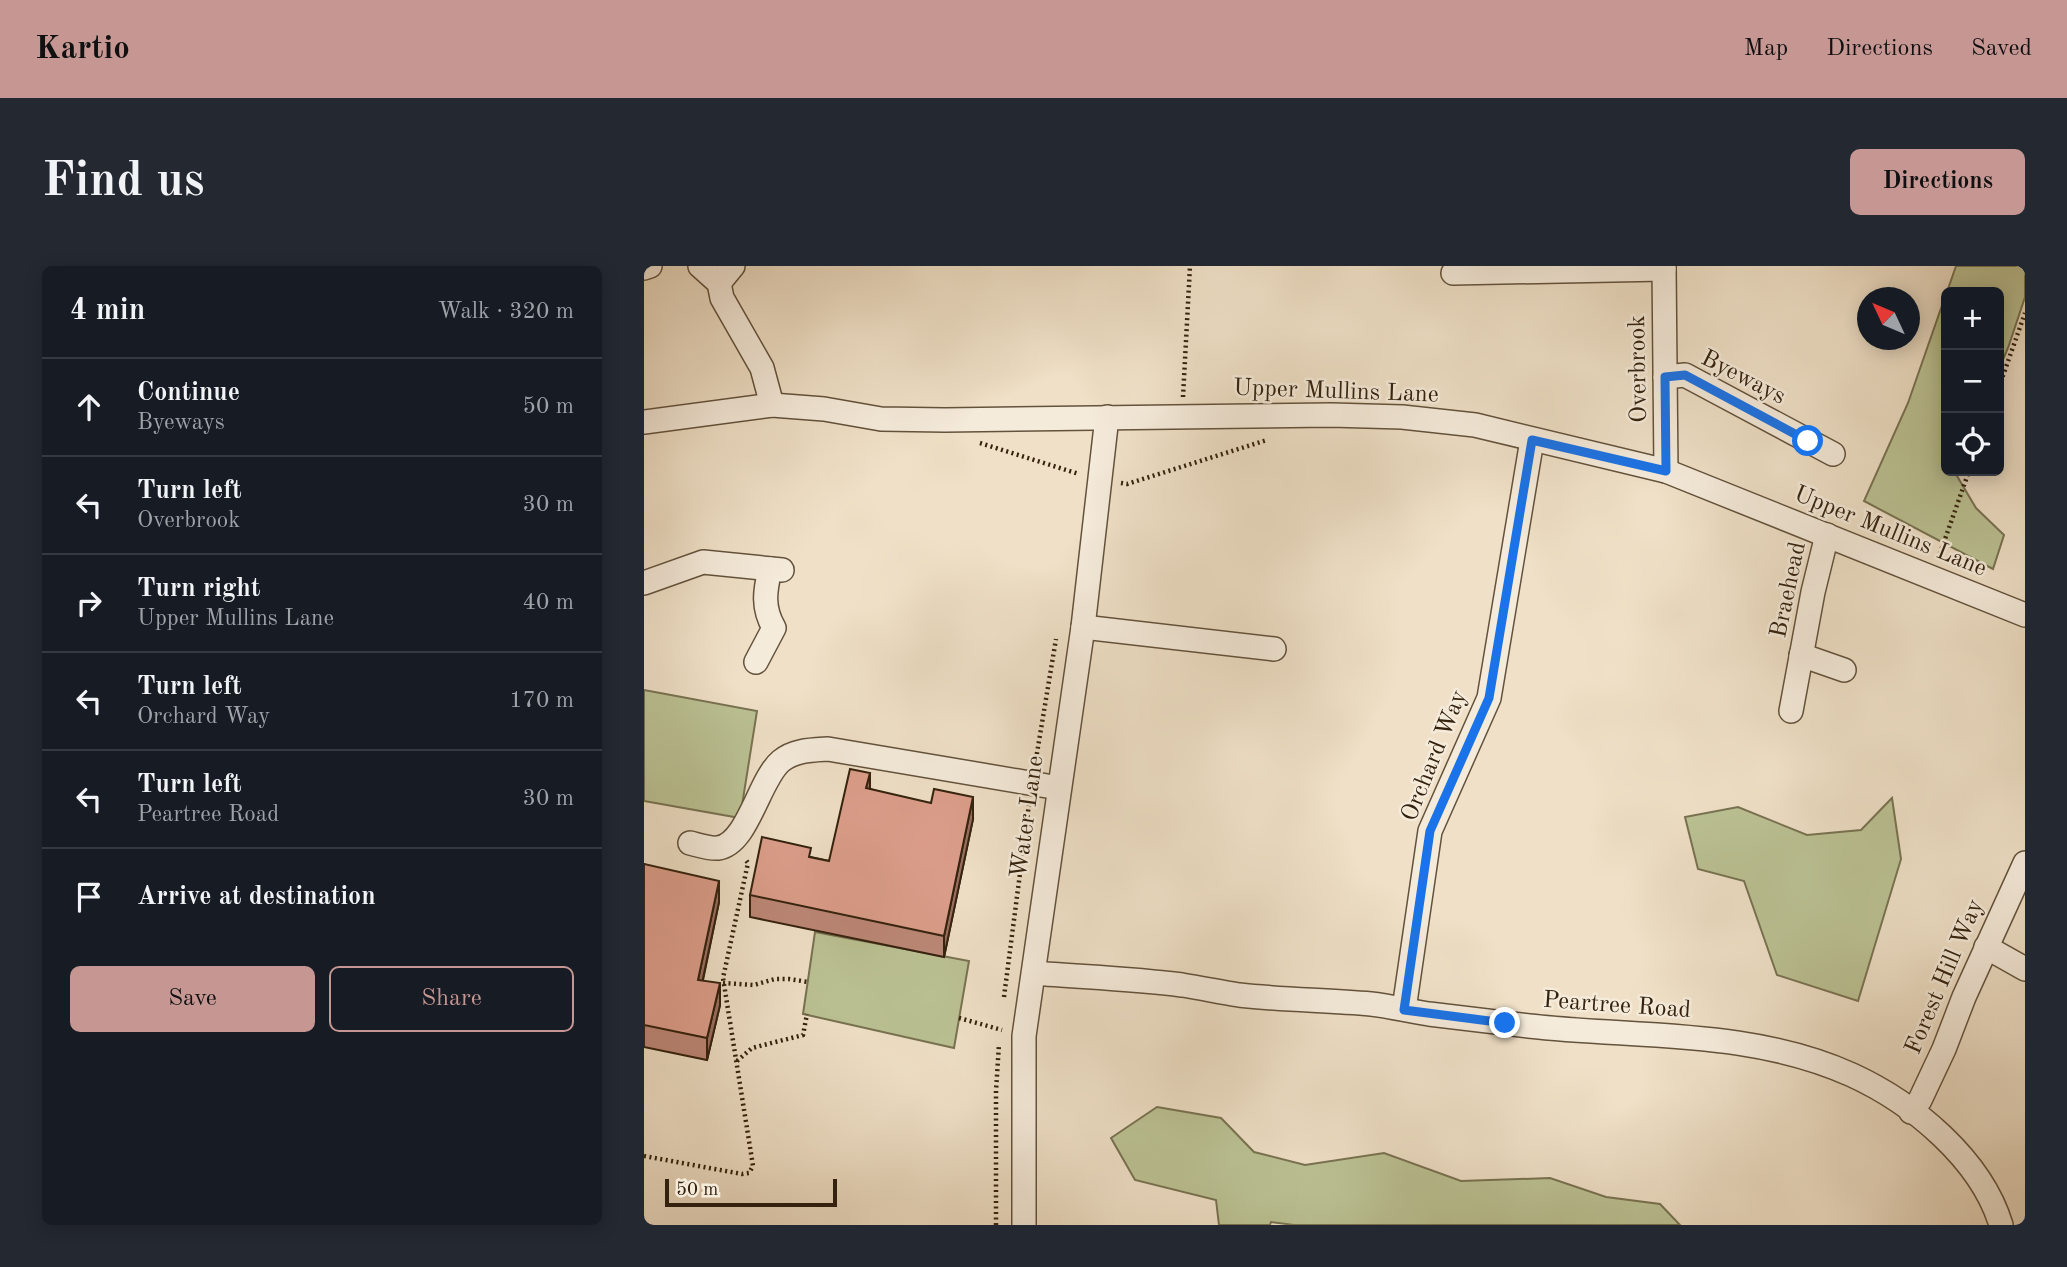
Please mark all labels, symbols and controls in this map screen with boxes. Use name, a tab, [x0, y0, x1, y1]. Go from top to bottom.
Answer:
text: Kartio	[35, 33, 130, 66]
text: Map	[1744, 37, 1788, 61]
text: Directions	[1826, 37, 1933, 61]
text: Saved	[1971, 37, 2032, 61]
button: Directions	[1850, 149, 2025, 215]
text: Find us	[42, 158, 205, 207]
north arrow	[1857, 287, 1920, 350]
map controls	[1941, 287, 2004, 476]
button: +	[1941, 287, 2004, 350]
text: 4 min	[70, 296, 145, 326]
text: Walk · 320 m	[438, 300, 574, 323]
street label: Overbrook	[1626, 315, 1652, 423]
street label: Byeways	[1697, 347, 1789, 409]
button: −	[1941, 350, 2004, 413]
street label: Upper Mullins Lane	[1233, 376, 1439, 408]
text: Continue	[137, 380, 240, 406]
icon: ahead	[70, 388, 108, 426]
text: 50 m	[523, 395, 574, 418]
text: Byeways	[137, 411, 225, 434]
button: locate	[1941, 413, 2004, 476]
route start	[1792, 425, 1823, 456]
text: Turn left	[137, 478, 242, 504]
street label: Upper Mullins Lane	[1790, 482, 1990, 582]
icon: left	[70, 486, 108, 524]
text: 30 m	[523, 493, 574, 516]
text: Overbrook	[137, 509, 240, 532]
street label: Braehead	[1767, 540, 1811, 640]
text: Turn right	[137, 576, 260, 602]
icon: right	[70, 584, 108, 622]
text: 40 m	[523, 591, 574, 614]
text: Upper Mullins Lane	[137, 607, 334, 630]
text: Turn left	[137, 674, 242, 700]
icon: left	[70, 682, 108, 720]
street label: Orchard Way	[1398, 687, 1472, 825]
text: 170 m	[509, 689, 574, 712]
text: Orchard Way	[137, 705, 270, 728]
street label: Water Lane	[1008, 754, 1048, 880]
text: Turn left	[137, 772, 242, 798]
icon: left	[70, 780, 108, 818]
text: 30 m	[523, 787, 574, 810]
text: Peartree Road	[137, 803, 279, 826]
icon: arrive	[70, 878, 108, 916]
text: Arrive at destination	[137, 884, 376, 910]
street label: Forest Hill Way	[1902, 896, 1989, 1058]
button: Save	[70, 966, 315, 1032]
button: Share	[329, 966, 574, 1032]
street label: Peartree Road	[1542, 989, 1692, 1023]
route end	[1489, 1007, 1520, 1038]
scale bar	[665, 1176, 836, 1208]
text: 50 m	[676, 1181, 718, 1200]

